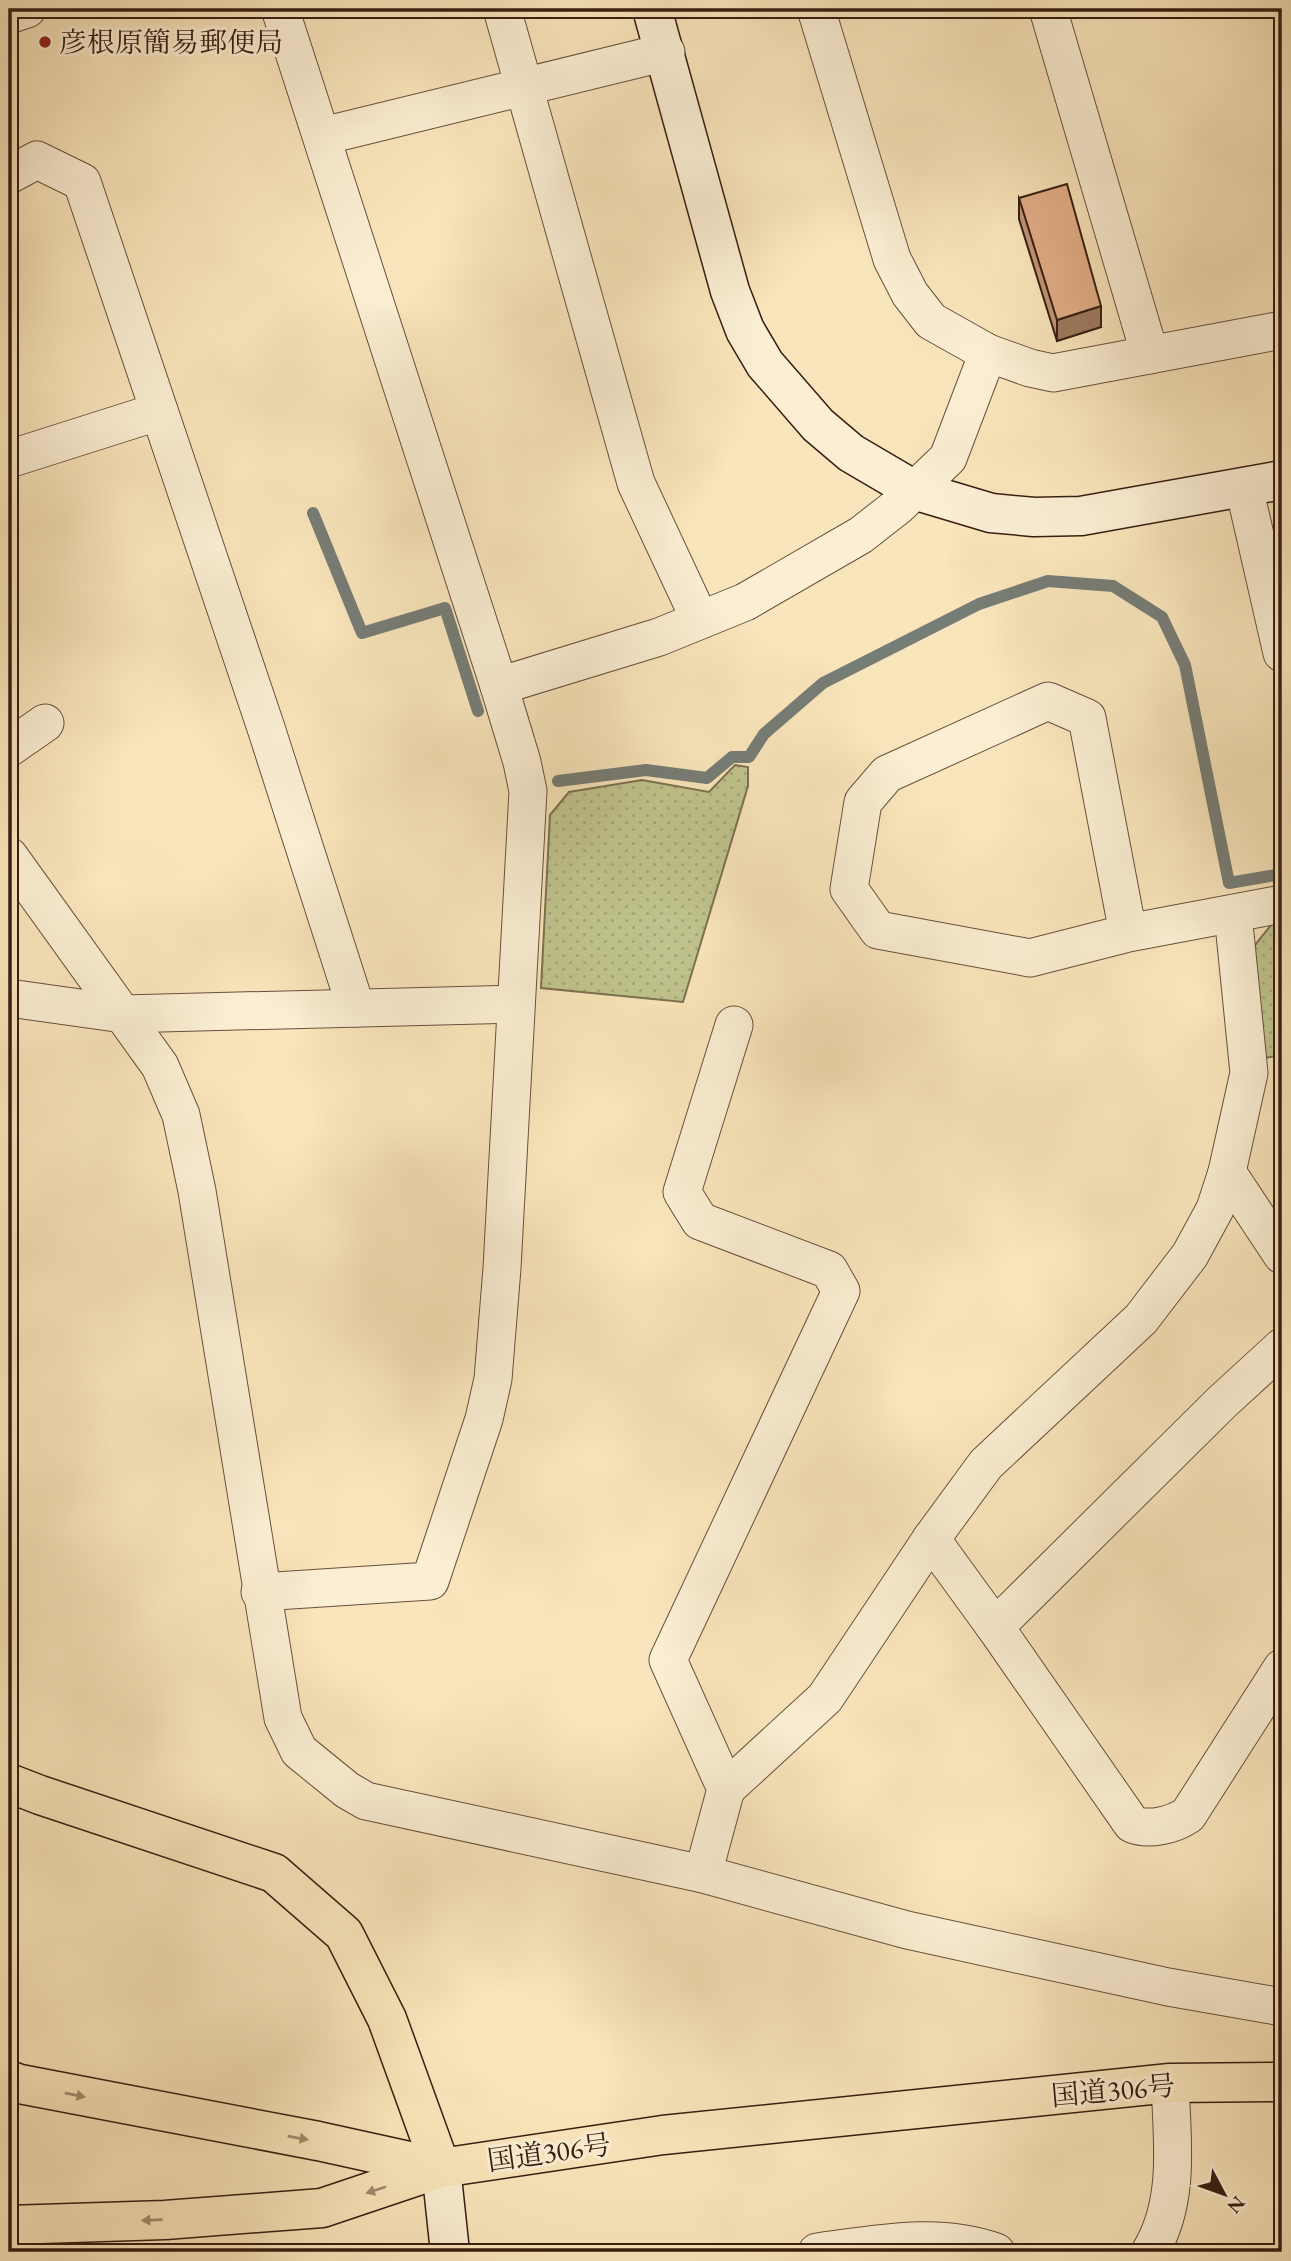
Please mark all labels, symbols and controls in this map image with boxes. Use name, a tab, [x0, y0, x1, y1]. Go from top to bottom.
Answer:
place label: 彦根原簡易郵便局	[59, 24, 283, 60]
marker: 彦根原簡易郵便局	[37, 34, 53, 50]
street label: 国道306号	[1050, 2067, 1176, 2113]
one-way arrow	[64, 2089, 86, 2100]
street label: 国道306号	[485, 2126, 613, 2178]
one-way arrow	[288, 2133, 310, 2144]
north arrow	[1190, 2160, 1260, 2230]
one-way arrow	[365, 2185, 386, 2196]
text: N	[1222, 2191, 1251, 2219]
one-way arrow	[141, 2215, 163, 2226]

